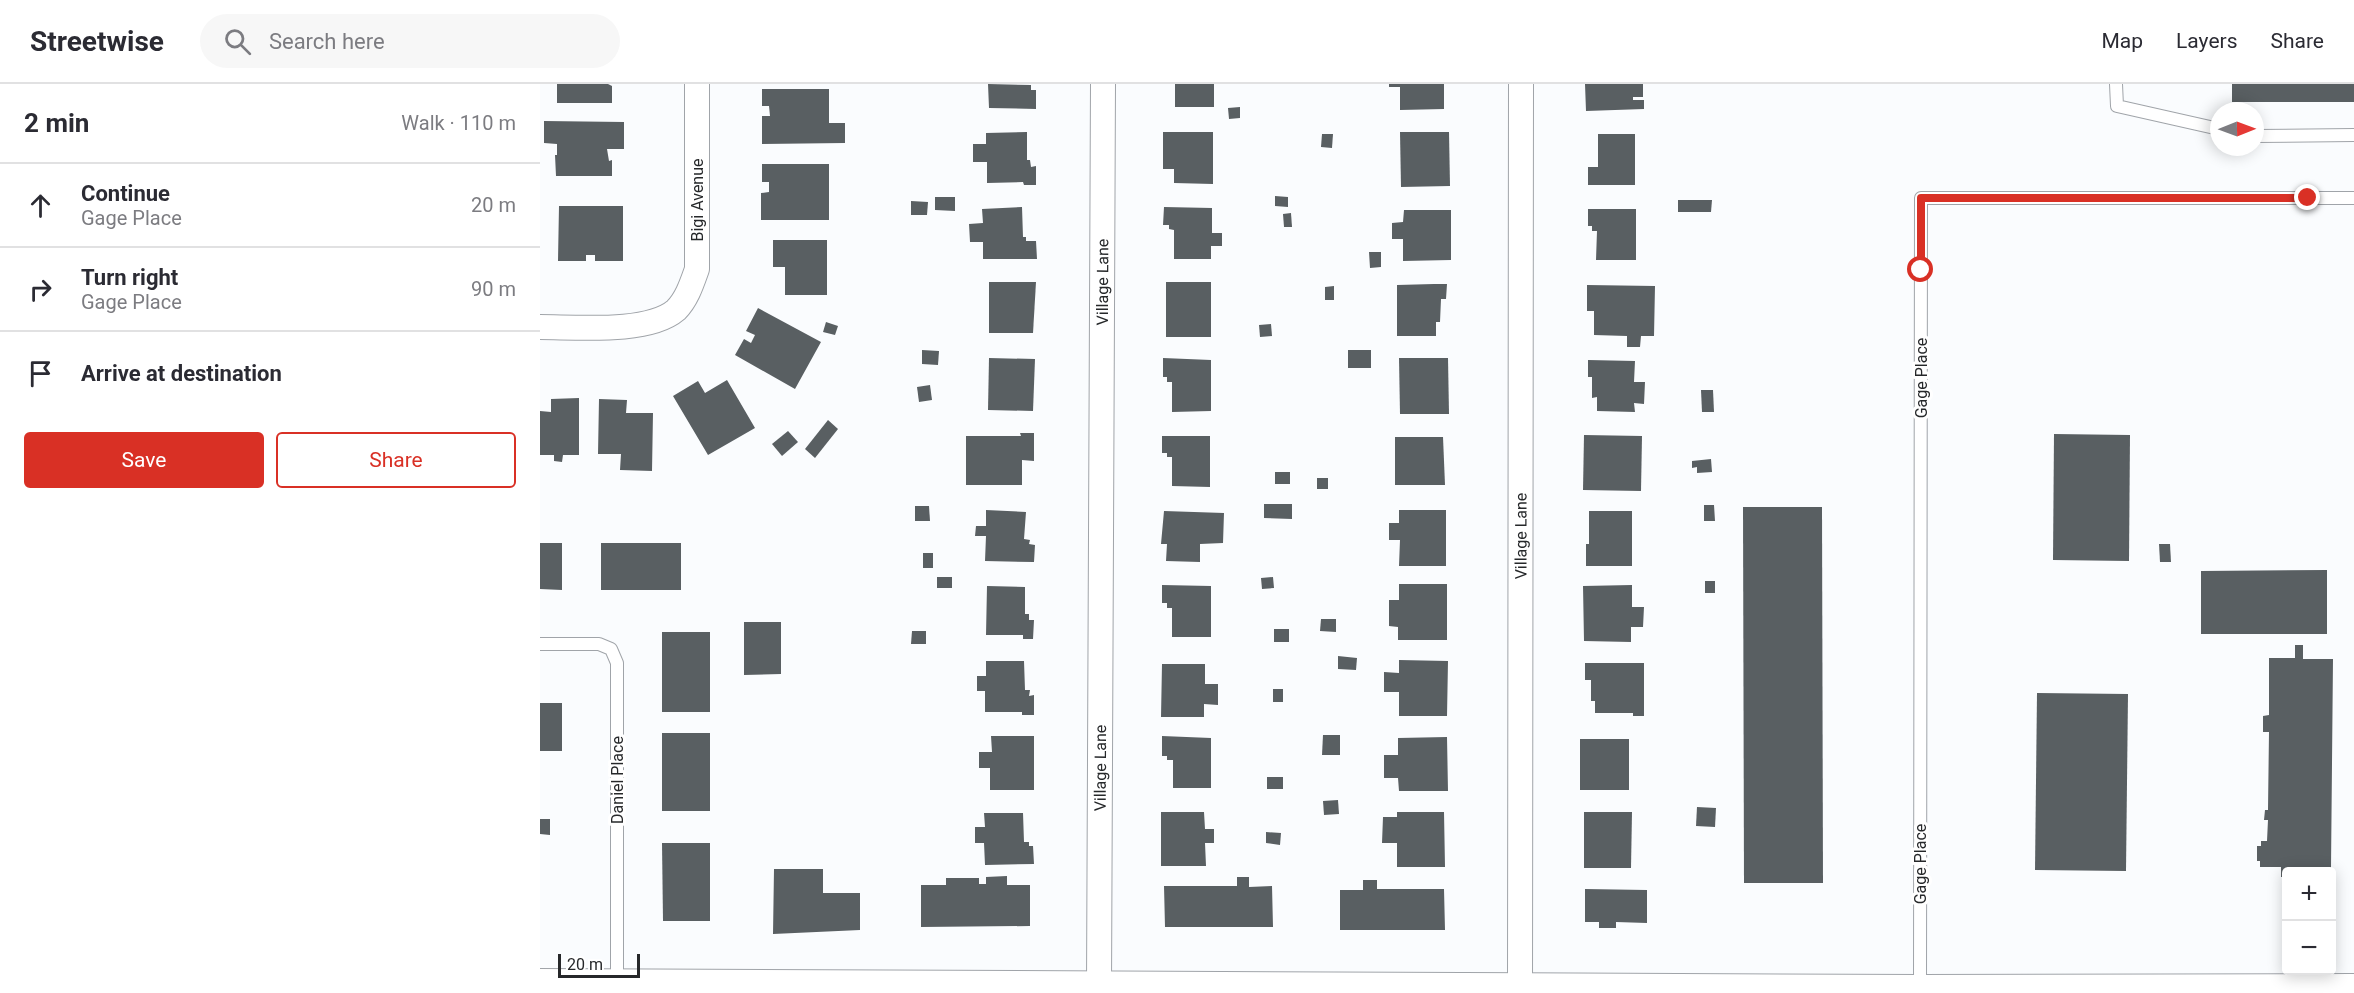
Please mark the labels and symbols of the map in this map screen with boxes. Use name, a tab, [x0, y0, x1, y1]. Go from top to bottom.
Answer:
north arrow	[2210, 102, 2264, 156]
street label: Bigi Avenue	[688, 158, 707, 242]
route end	[2294, 184, 2320, 210]
street label: Village Lane	[1093, 239, 1112, 325]
route start	[1907, 256, 1933, 282]
street label: Gage Place	[1912, 338, 1931, 418]
street label: Village Lane	[1511, 493, 1531, 579]
street label: Village Lane	[1091, 725, 1110, 811]
street label: Daniel Place	[608, 736, 627, 824]
street label: Gage Place	[1911, 824, 1930, 904]
scale bar	[558, 951, 640, 978]

